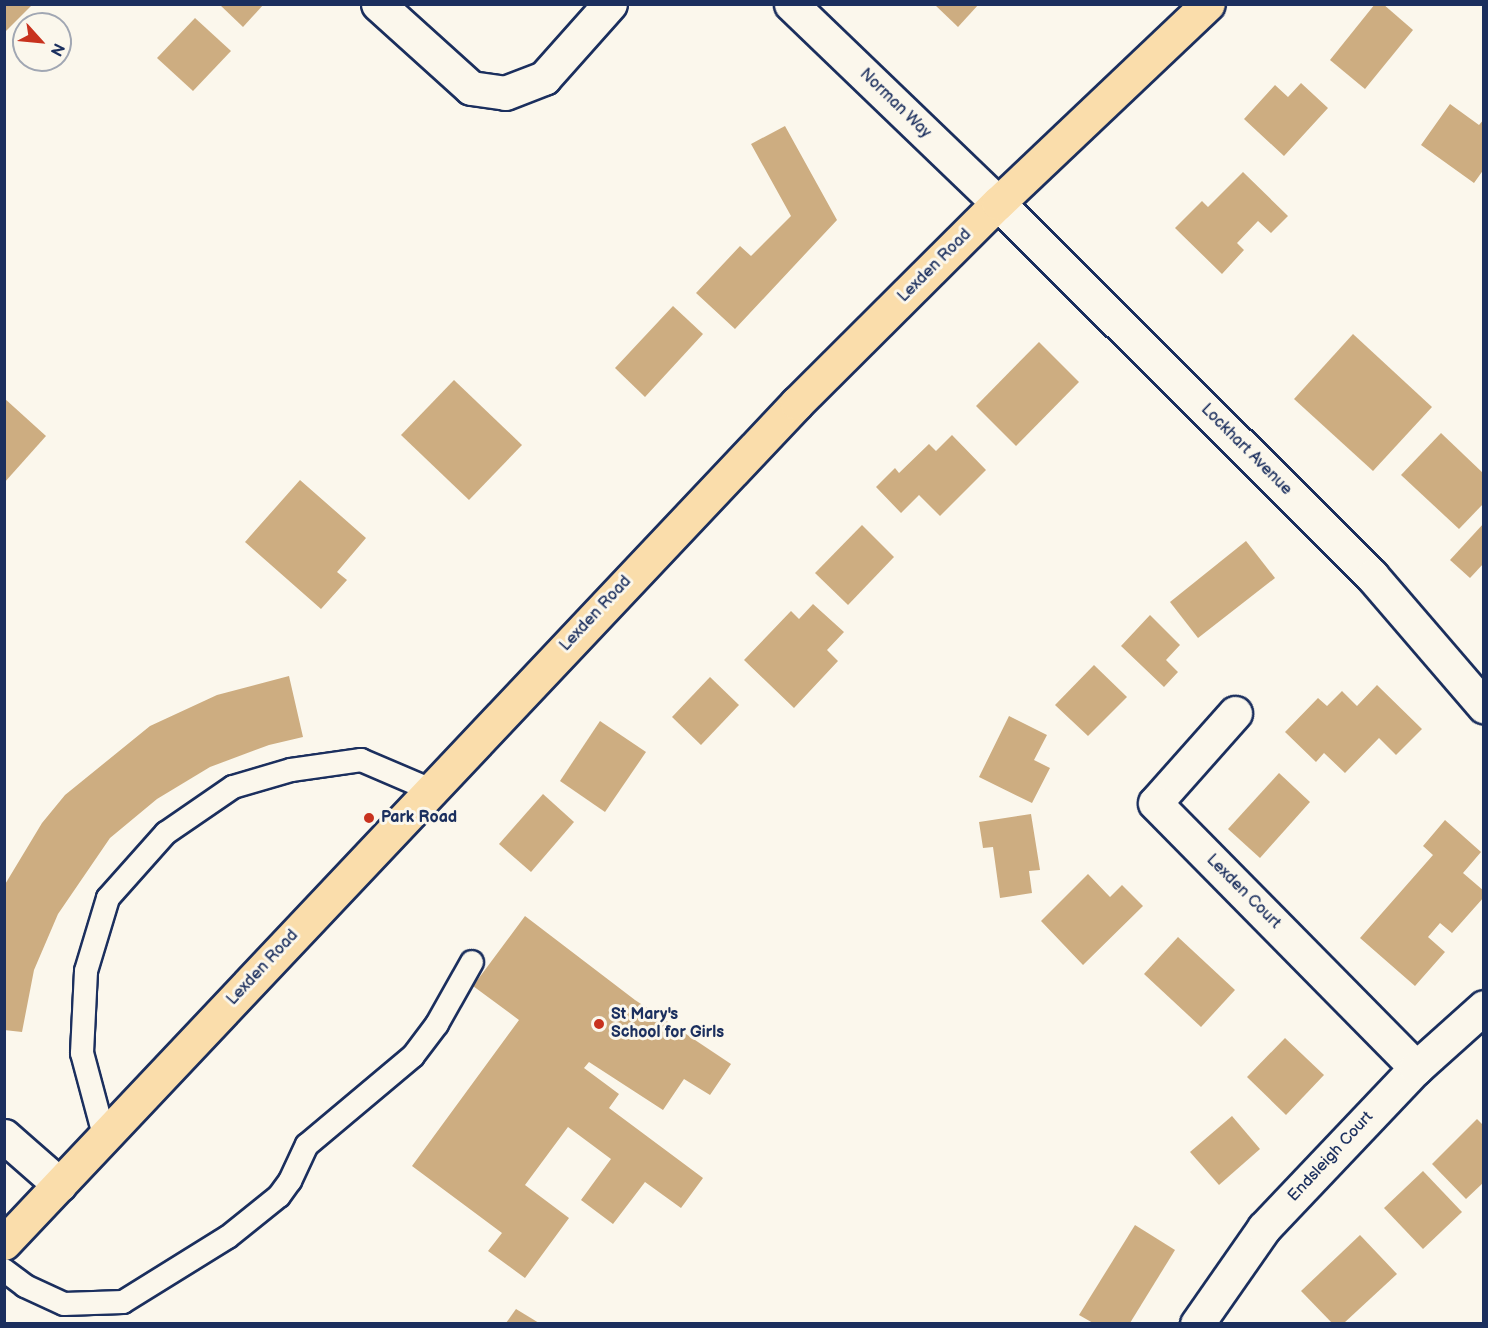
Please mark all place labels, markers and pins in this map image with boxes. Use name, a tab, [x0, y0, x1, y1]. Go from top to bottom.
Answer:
place label: Park Road	[381, 808, 457, 828]
marker: Park Road	[362, 811, 376, 825]
place label: St Mary's School for Girls	[611, 1005, 724, 1043]
marker: St Mary's School for Girls	[592, 1017, 606, 1031]

